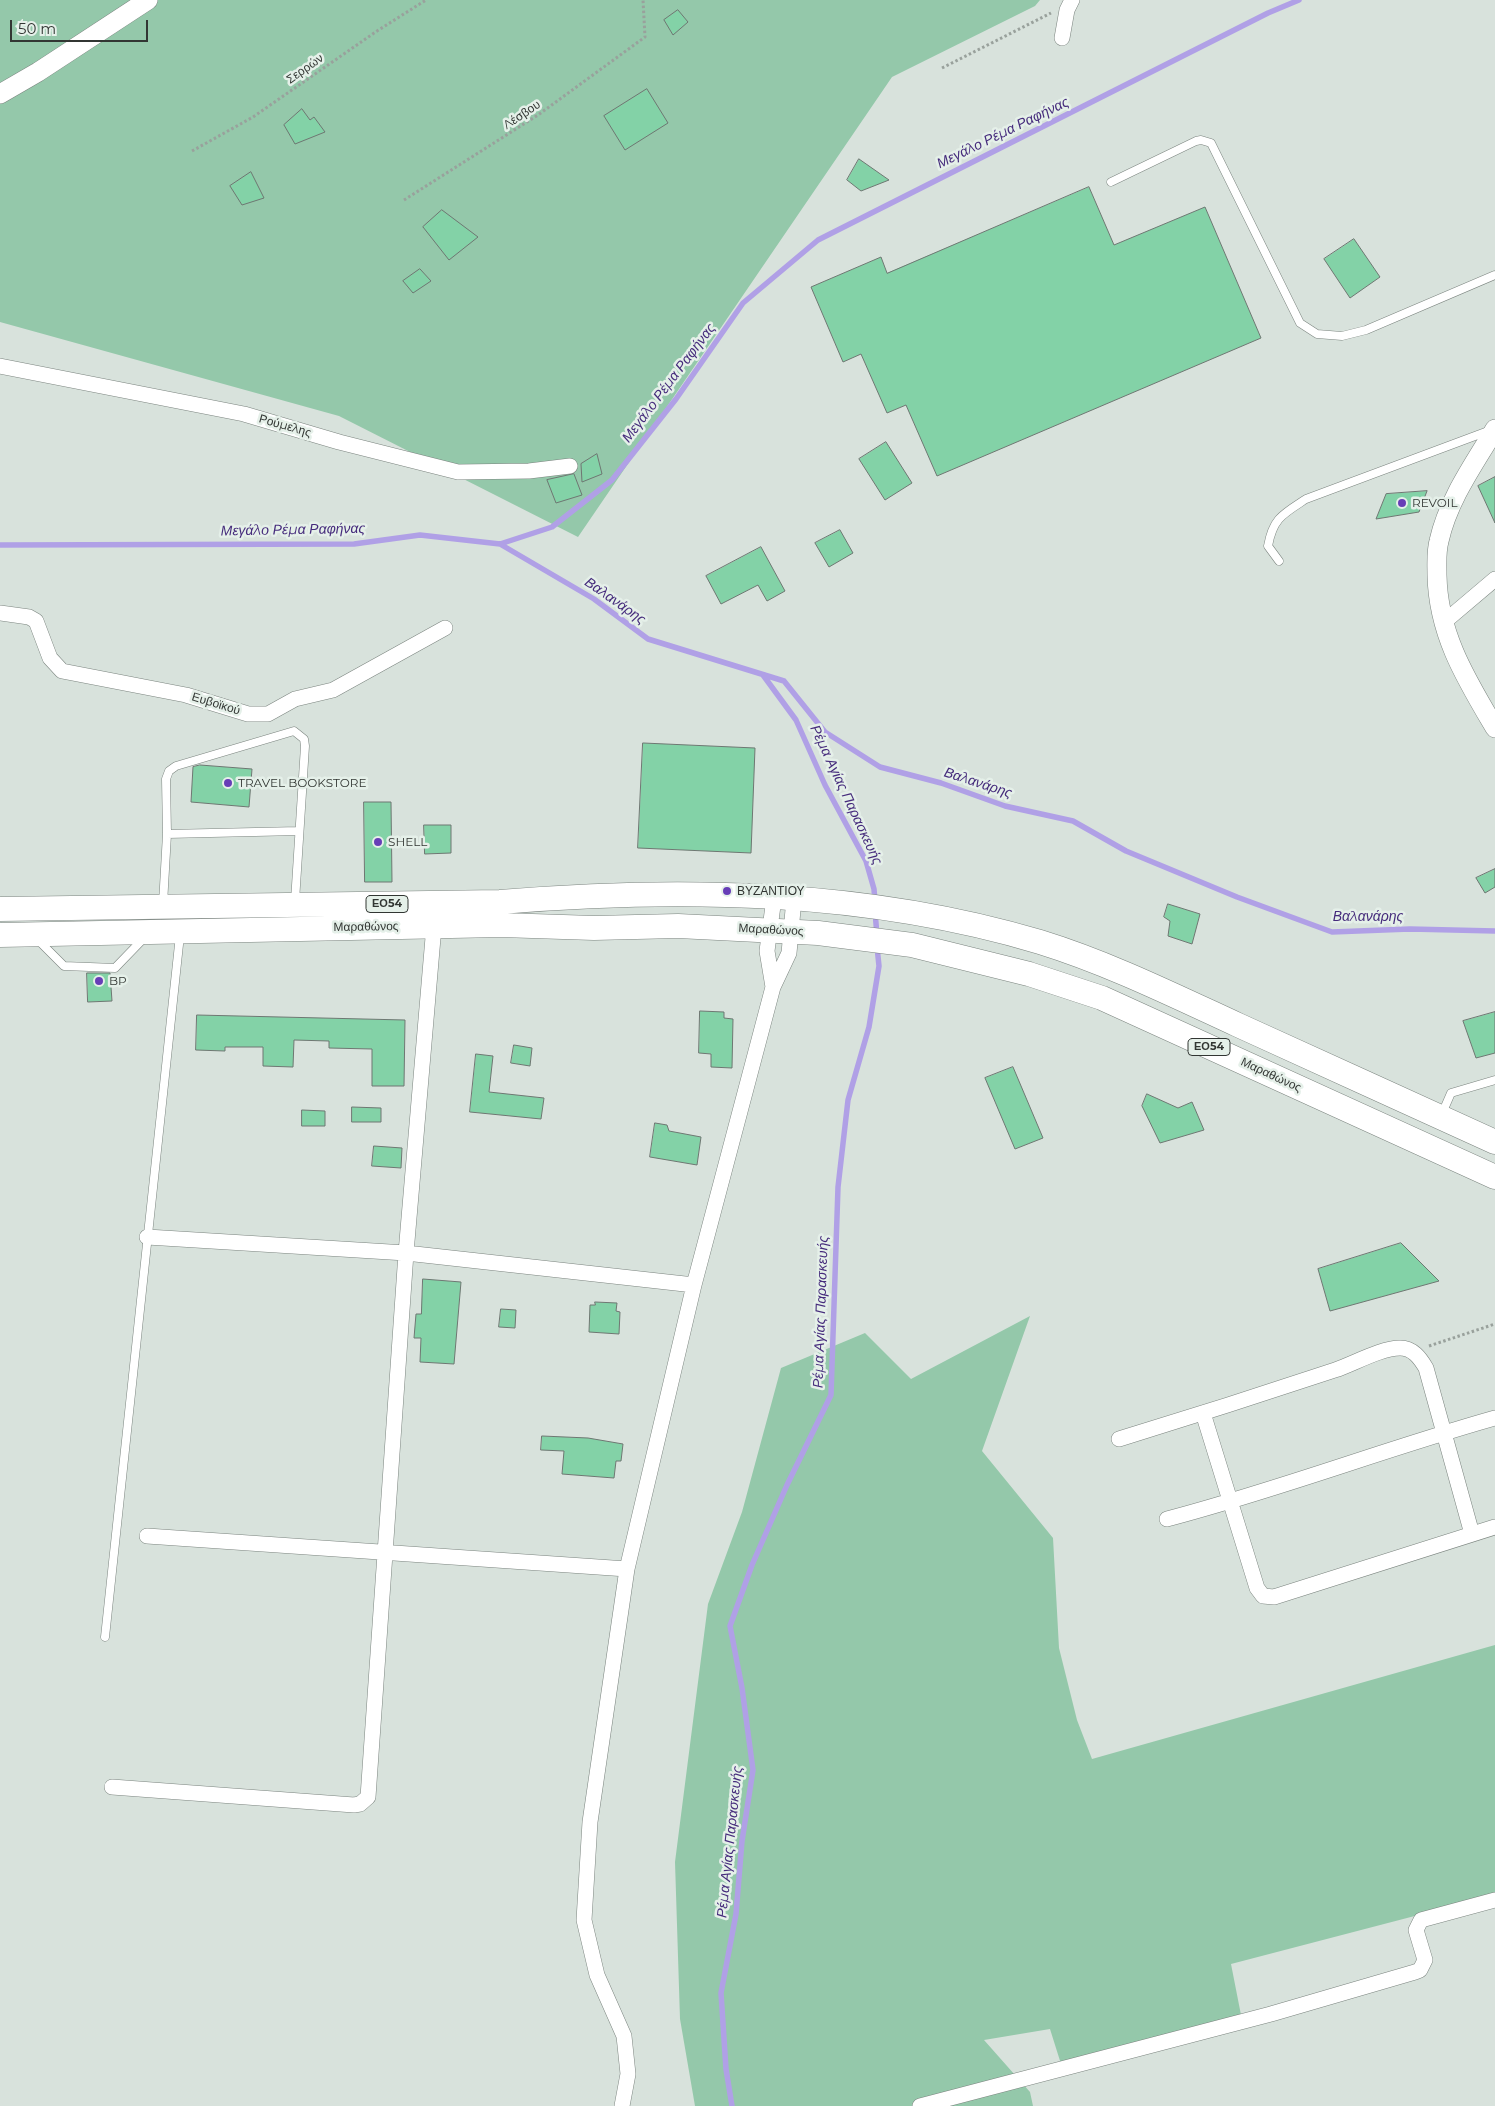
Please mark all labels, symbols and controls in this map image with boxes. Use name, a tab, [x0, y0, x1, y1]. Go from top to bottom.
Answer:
scale bar	[12, 10, 150, 42]
text: 50 m	[18, 19, 56, 38]
street label: Σερρών	[284, 51, 326, 87]
water label: Μεγάλο Ρέμα Ραφήνας	[934, 94, 1072, 172]
street label: Λέσβου	[501, 97, 543, 133]
water label: Μεγάλο Ρέμα Ραφήνας	[619, 320, 719, 446]
street label: Ρούμελης	[257, 412, 313, 440]
place label: REVOIL	[1412, 496, 1457, 510]
marker: REVOIL	[1396, 497, 1408, 509]
water label: Μεγάλο Ρέμα Ραφήνας	[221, 520, 365, 540]
water label: Βαλανάρης	[581, 574, 649, 628]
street label: Ευβοϊκού	[190, 690, 242, 718]
water label: Ρέμα Αγίας Παρασκευής	[806, 722, 886, 868]
water label: Βαλανάρης	[942, 764, 1014, 802]
place label: TRAVEL BOOKSTORE	[238, 776, 367, 790]
marker: TRAVEL BOOKSTORE	[222, 777, 234, 789]
place label: SHELL	[388, 835, 427, 849]
marker: SHELL	[372, 836, 384, 848]
place label: ΒΥΖΑΝΤΙΟΥ	[737, 884, 805, 898]
marker: ΒΥΖΑΝΤΙΟΥ	[721, 885, 733, 897]
road number: ΕΟ54	[366, 896, 408, 912]
water label: Βαλανάρης	[1333, 909, 1403, 925]
street label: Μαραθώνος	[333, 919, 399, 935]
street label: Μαραθώνος	[738, 921, 804, 939]
place label: BP	[109, 974, 127, 988]
marker: BP	[93, 975, 105, 987]
road number: ΕΟ54	[1188, 1038, 1230, 1056]
street label: Μαραθώνος	[1238, 1055, 1304, 1095]
water label: Ρέμα Αγίας Παρασκευής	[810, 1236, 832, 1388]
water label: Ρέμα Αγίας Παρασκευής	[714, 1765, 746, 1919]

